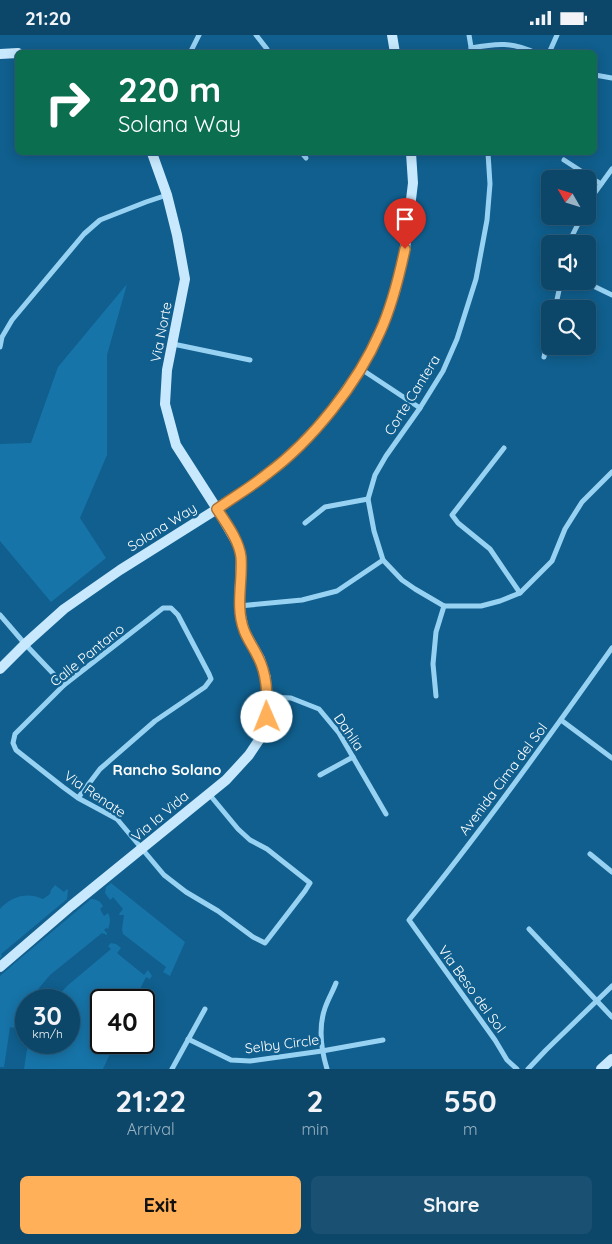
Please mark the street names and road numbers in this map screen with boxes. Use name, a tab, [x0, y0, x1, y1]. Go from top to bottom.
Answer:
street label: Via Norte	[146, 300, 176, 364]
street label: Corte Cantera	[380, 351, 444, 439]
street label: Solana Way	[124, 499, 200, 555]
street label: Calle Pantano	[46, 620, 128, 690]
street label: Dahlia	[330, 710, 368, 754]
street label: Avenida Cima del Sol	[455, 719, 551, 839]
street label: Via Renate	[61, 767, 130, 821]
street label: Via la Vida	[128, 787, 192, 845]
street label: Via Beso del Sol	[434, 942, 510, 1036]
street label: Selby Circle	[244, 1031, 320, 1057]

